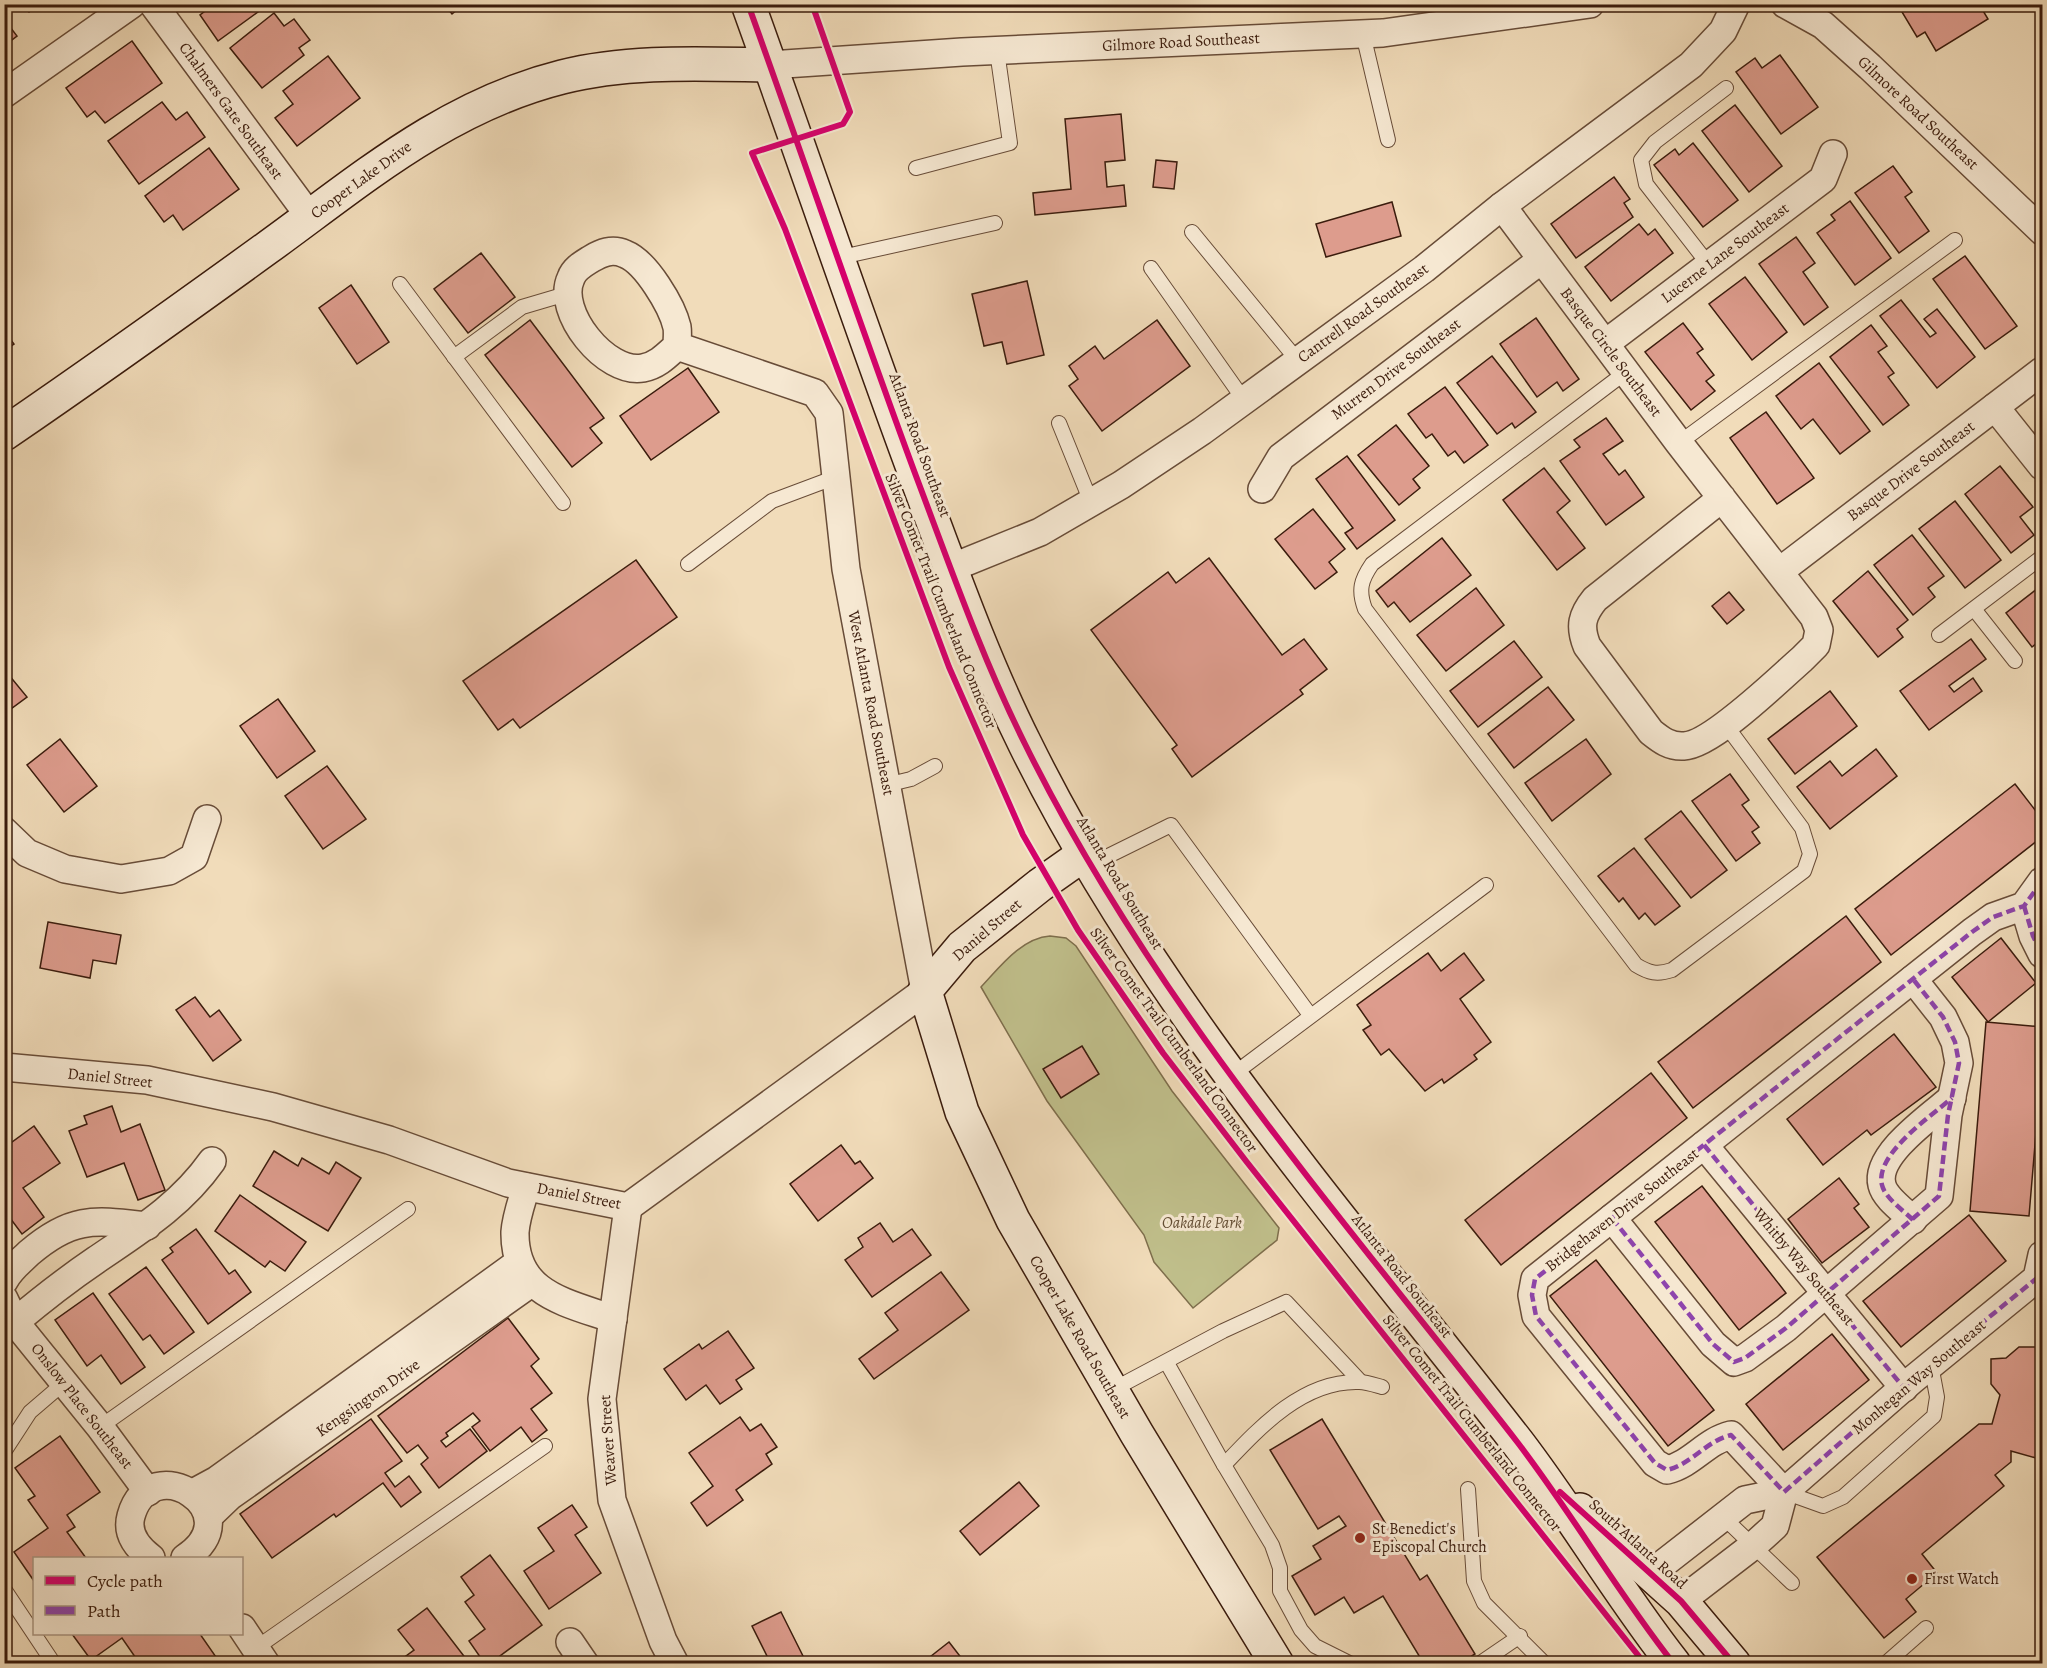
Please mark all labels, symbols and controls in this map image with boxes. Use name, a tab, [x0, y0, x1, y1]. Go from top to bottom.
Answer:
street label: Gilmore Road Southeast	[1102, 27, 1260, 57]
street label: Chalmers Gate Southeast	[174, 38, 288, 184]
street label: Gilmore Road Southeast	[1853, 51, 1983, 175]
street label: Cooper Lake Drive	[306, 136, 416, 224]
street label: Lucerne Lane Southeast	[1656, 197, 1794, 309]
street label: Cantrell Road Southeast	[1293, 258, 1433, 368]
street label: Basque Circle Southeast	[1555, 283, 1667, 421]
street label: Murren Drive Southeast	[1327, 313, 1465, 425]
street label: Atlanta Road Southeast	[883, 369, 956, 520]
street label: Basque Drive Southeast	[1843, 416, 1979, 526]
street label: Silver Comet Trail Cumberland Connector	[880, 470, 1002, 732]
street label: West Atlanta Road Southeast	[842, 608, 900, 797]
street label: Atlanta Road Southeast	[1071, 811, 1169, 954]
street label: Daniel Street	[947, 894, 1027, 966]
street label: Silver Comet Trail Cumberland Connector	[1085, 923, 1263, 1157]
street label: Daniel Street	[66, 1063, 154, 1093]
street label: Bridgehaven Drive Southeast	[1541, 1143, 1703, 1277]
street label: Daniel Street	[535, 1177, 623, 1215]
street label: Whitby Way Southeast	[1748, 1203, 1860, 1330]
street label: Atlanta Road Southeast	[1346, 1209, 1457, 1343]
park label: Oakdale Park	[1162, 1212, 1242, 1234]
street label: Cooper Lake Road Southeast	[1024, 1251, 1136, 1423]
street label: Silver Comet Trail Cumberland Connector	[1377, 1310, 1567, 1536]
street label: Monhegan Way Southeast	[1847, 1314, 1991, 1440]
street label: Onslow Place Southeast	[26, 1338, 138, 1474]
street label: Kengsington Drive	[312, 1354, 424, 1442]
street label: Weaver Street	[594, 1394, 622, 1487]
street label: South Atlanta Road	[1584, 1494, 1692, 1595]
place label: St Benedict's Episcopal Church	[1372, 1518, 1487, 1558]
marker: St Benedict's Episcopal Church	[1353, 1531, 1367, 1545]
legend	[33, 1557, 243, 1635]
place label: First Watch	[1924, 1568, 2000, 1590]
text: Cycle path	[87, 1569, 163, 1593]
marker: First Watch	[1905, 1572, 1919, 1586]
text: Path	[87, 1599, 121, 1623]

